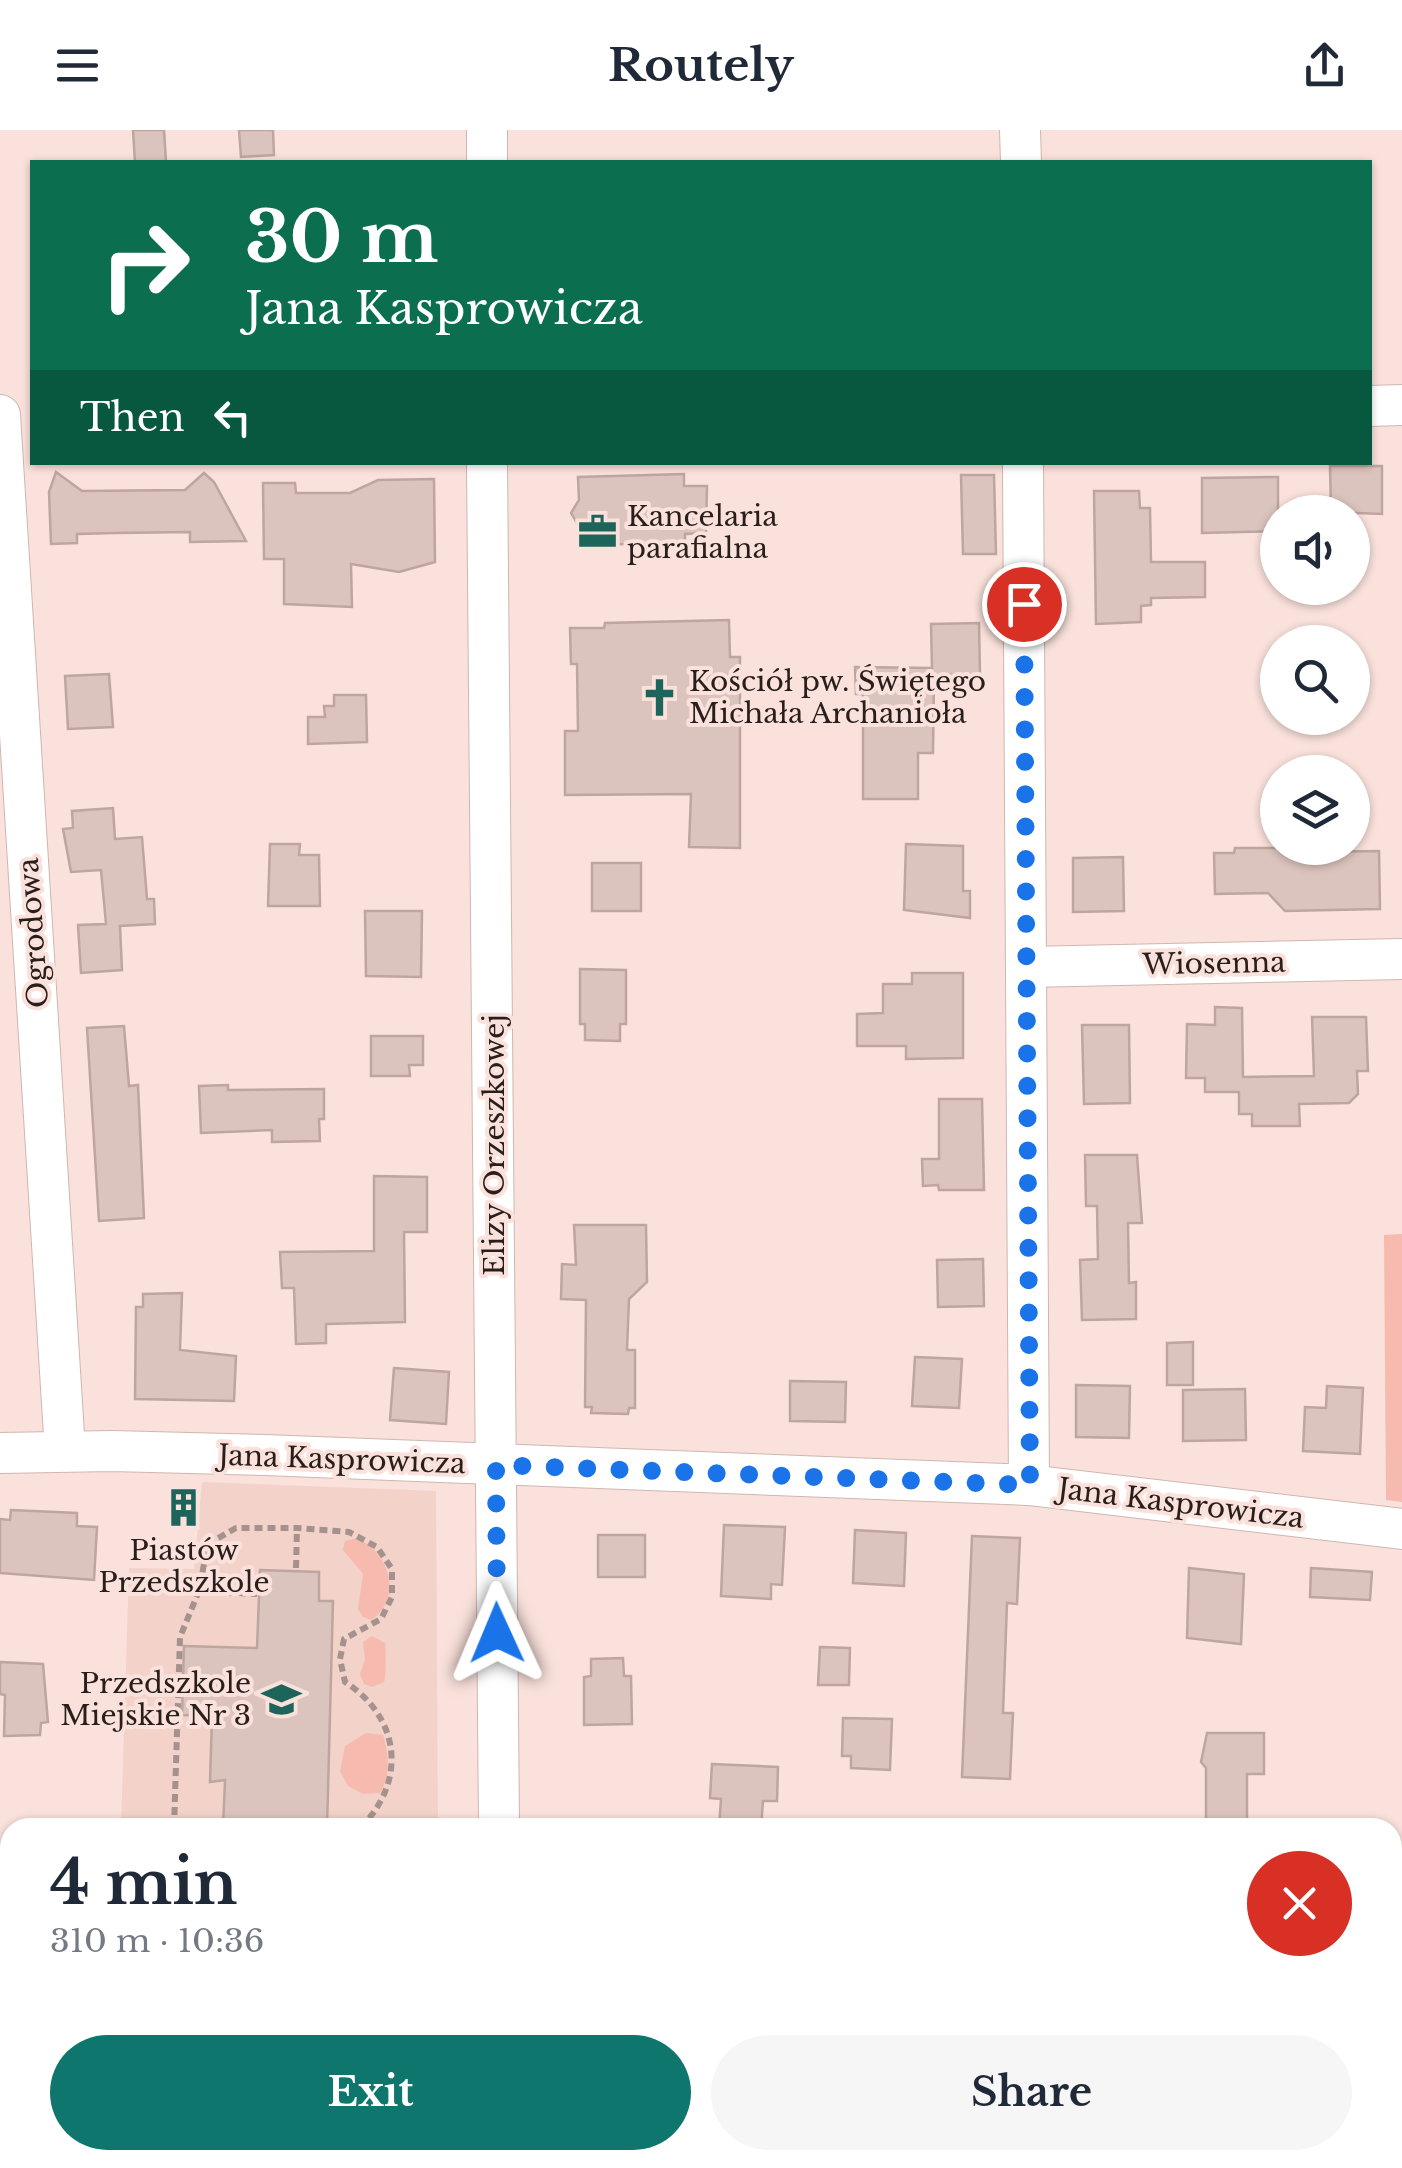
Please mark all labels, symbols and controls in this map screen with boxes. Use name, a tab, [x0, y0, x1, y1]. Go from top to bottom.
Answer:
text: Routely	[608, 37, 794, 93]
icon: menu	[50, 38, 105, 93]
icon: share	[1297, 38, 1352, 93]
text: 30 m	[245, 194, 438, 281]
icon: right	[80, 200, 210, 330]
text: Jana Kasprowicza	[245, 280, 643, 336]
icon: left	[205, 390, 260, 445]
text: Then	[80, 394, 185, 441]
map controls	[1260, 495, 1370, 865]
button: sound	[1260, 495, 1370, 605]
place label: Kancelaria parafialna	[627, 499, 778, 566]
office icon: Kancelaria parafialna	[576, 511, 618, 553]
pin	[982, 562, 1067, 647]
icon: arrive	[997, 577, 1052, 632]
button: search	[1260, 625, 1370, 735]
place label: Kościół pw. Świętego Michała Archanioła	[689, 664, 986, 731]
church icon: Kościół pw. Świętego Michała Archanioła	[638, 676, 680, 718]
button: layers	[1260, 755, 1370, 865]
street label: Ogrodowa	[11, 856, 56, 1009]
street label: Wiosenna	[1141, 945, 1286, 982]
street label: Elizy Orzeszkowej	[477, 1014, 512, 1276]
street label: Jana Kasprowicza	[214, 1438, 467, 1481]
street label: Jana Kasprowicza	[1052, 1471, 1306, 1536]
building icon: Piastów Przedszkole	[163, 1487, 205, 1529]
place label: Piastów Przedszkole	[98, 1533, 270, 1600]
position arrow	[445, 1581, 549, 1685]
place label: Przedszkole Miejskie Nr 3	[60, 1666, 251, 1733]
school or university icon: Przedszkole Miejskie Nr 3	[260, 1678, 302, 1720]
text: 4 min	[50, 1846, 237, 1920]
button: close	[1247, 1851, 1352, 1956]
text: 310 m · 10:36	[50, 1921, 264, 1961]
button: Exit	[50, 2035, 691, 2150]
button: Share	[711, 2035, 1352, 2150]

